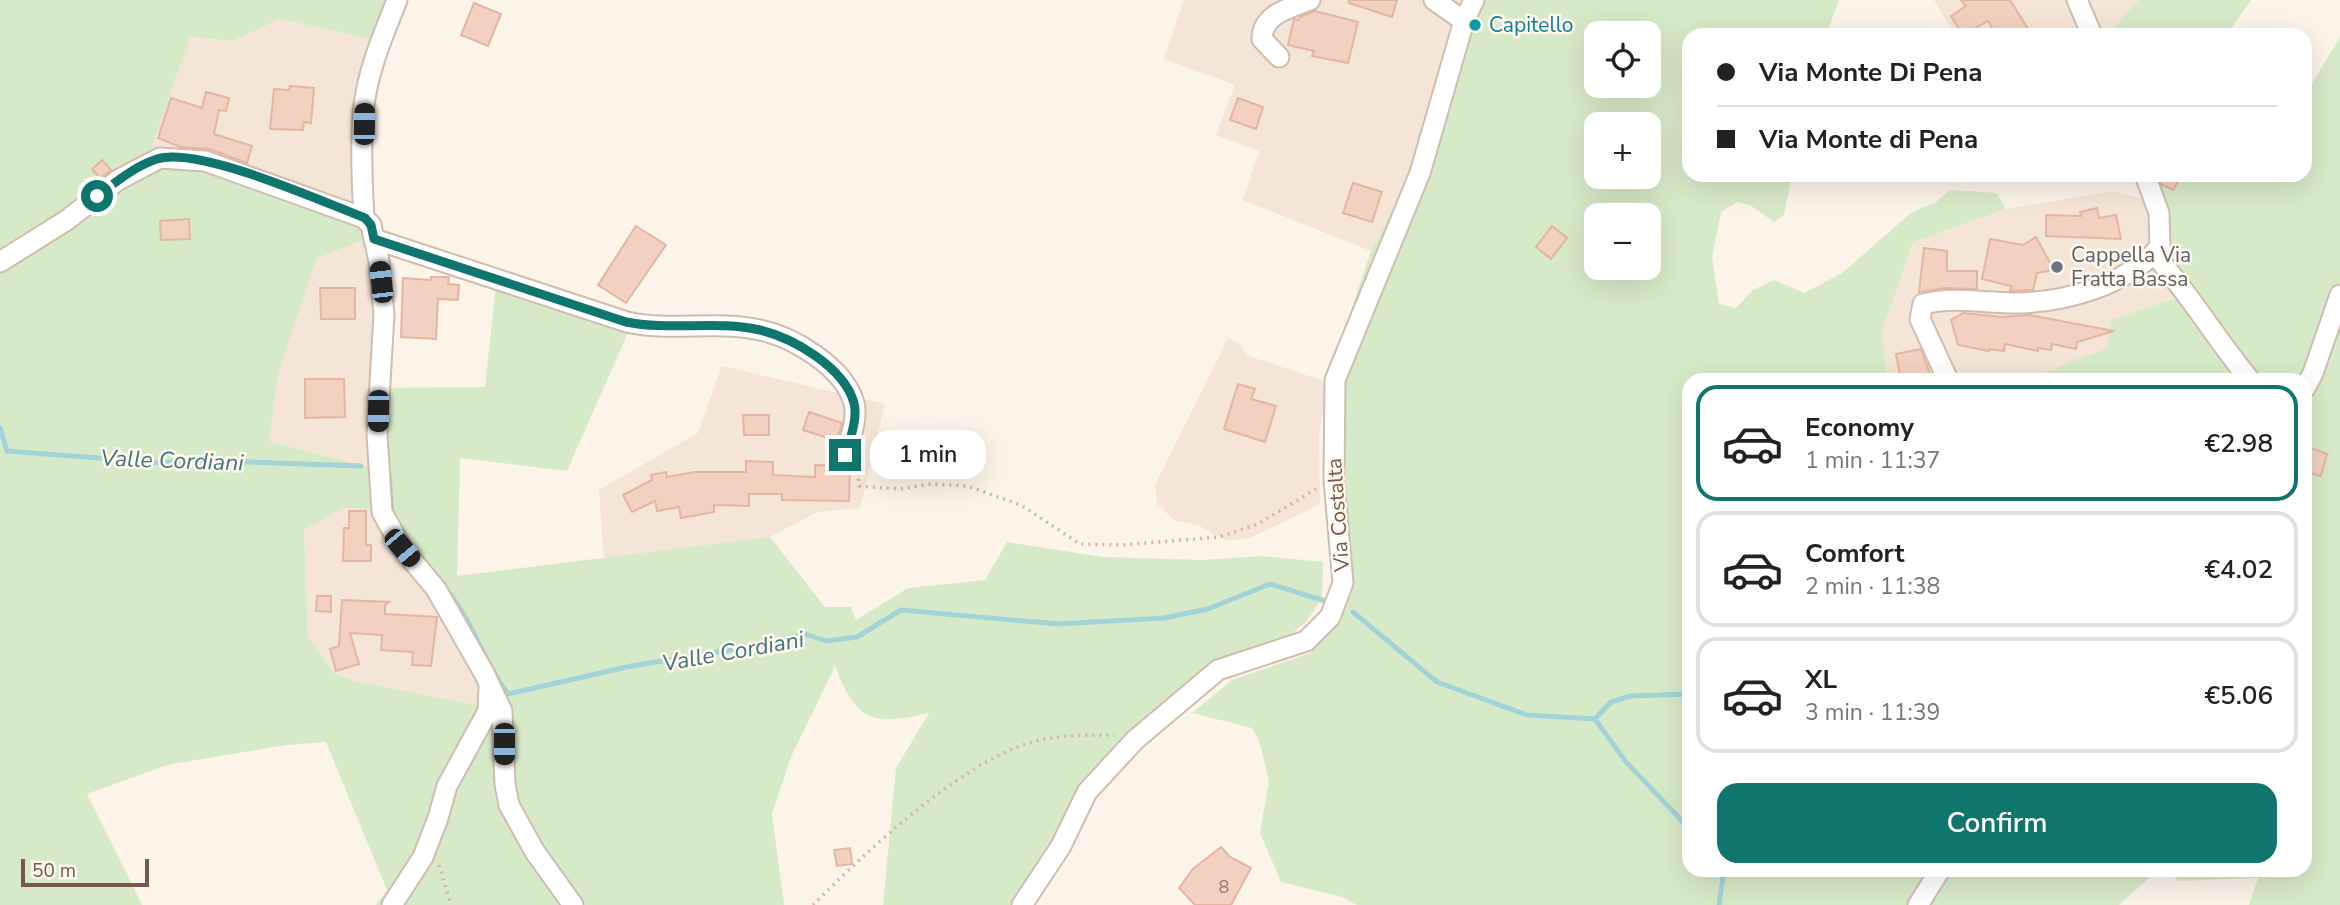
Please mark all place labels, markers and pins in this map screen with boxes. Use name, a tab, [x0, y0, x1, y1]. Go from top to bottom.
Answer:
place label: Capitello	[1489, 11, 1573, 39]
marker: Capitello	[1467, 17, 1483, 33]
place label: Cappella Via Fratta Bassa	[2071, 241, 2191, 293]
marker: Cappella Via Fratta Bassa	[2049, 259, 2065, 275]

